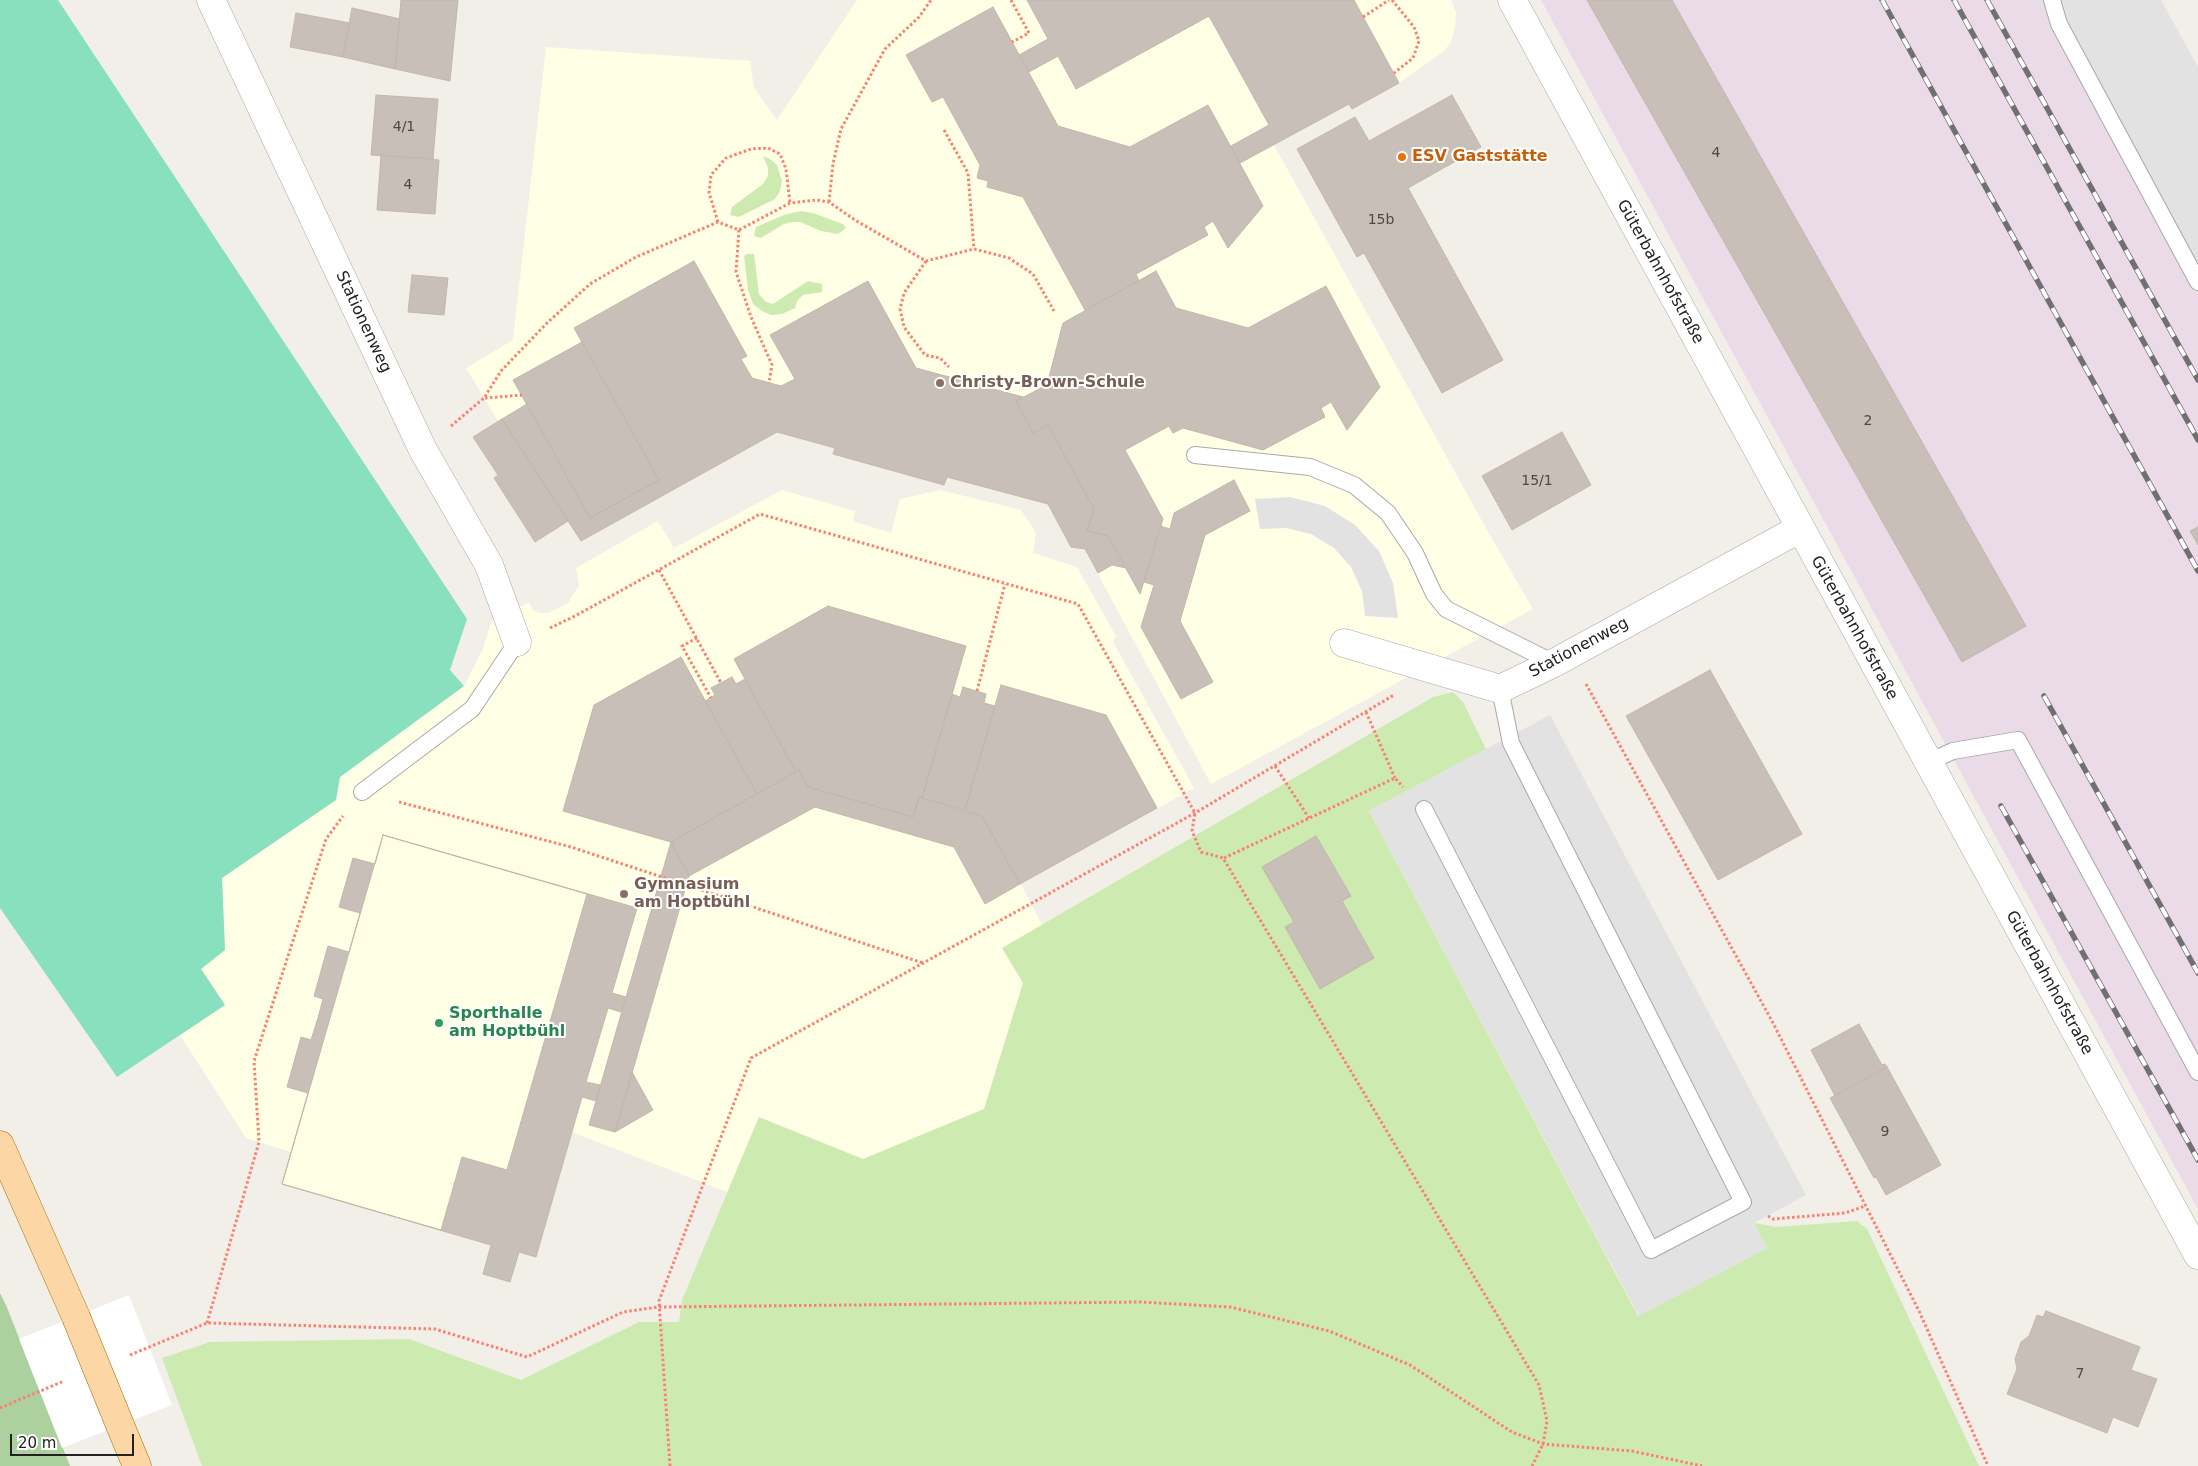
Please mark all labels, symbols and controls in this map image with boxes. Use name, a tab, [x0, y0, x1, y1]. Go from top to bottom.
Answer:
house number: 4/1	[393, 119, 415, 135]
house number: 4	[1712, 145, 1720, 161]
place label: ESV Gaststätte	[1412, 147, 1548, 167]
marker: ESV Gaststätte	[1396, 151, 1408, 163]
house number: 4	[404, 177, 412, 193]
street label: Güterbahnhofstraße	[1612, 197, 1708, 347]
house number: 15b	[1368, 212, 1394, 228]
street label: Stationenweg	[331, 268, 395, 376]
place label: Christy-Brown-Schule	[950, 373, 1145, 393]
marker: Christy-Brown-Schule	[934, 377, 946, 389]
house number: 2	[1864, 413, 1872, 429]
house number: 15/1	[1521, 473, 1553, 489]
street label: Güterbahnhofstraße	[1806, 553, 1902, 703]
street label: Stationenweg	[1526, 614, 1632, 682]
place label: Gymnasium am Hoptbühl	[634, 875, 750, 913]
marker: Gymnasium am Hoptbühl	[618, 888, 630, 900]
street label: Güterbahnhofstraße	[2001, 908, 2097, 1058]
place label: Sporthalle am Hoptbühl	[449, 1004, 565, 1042]
marker: Sporthalle am Hoptbühl	[433, 1017, 445, 1029]
house number: 9	[1881, 1124, 1889, 1140]
house number: 7	[2076, 1366, 2084, 1382]
scale bar	[12, 1424, 136, 1456]
text: 20 m	[18, 1434, 56, 1452]

